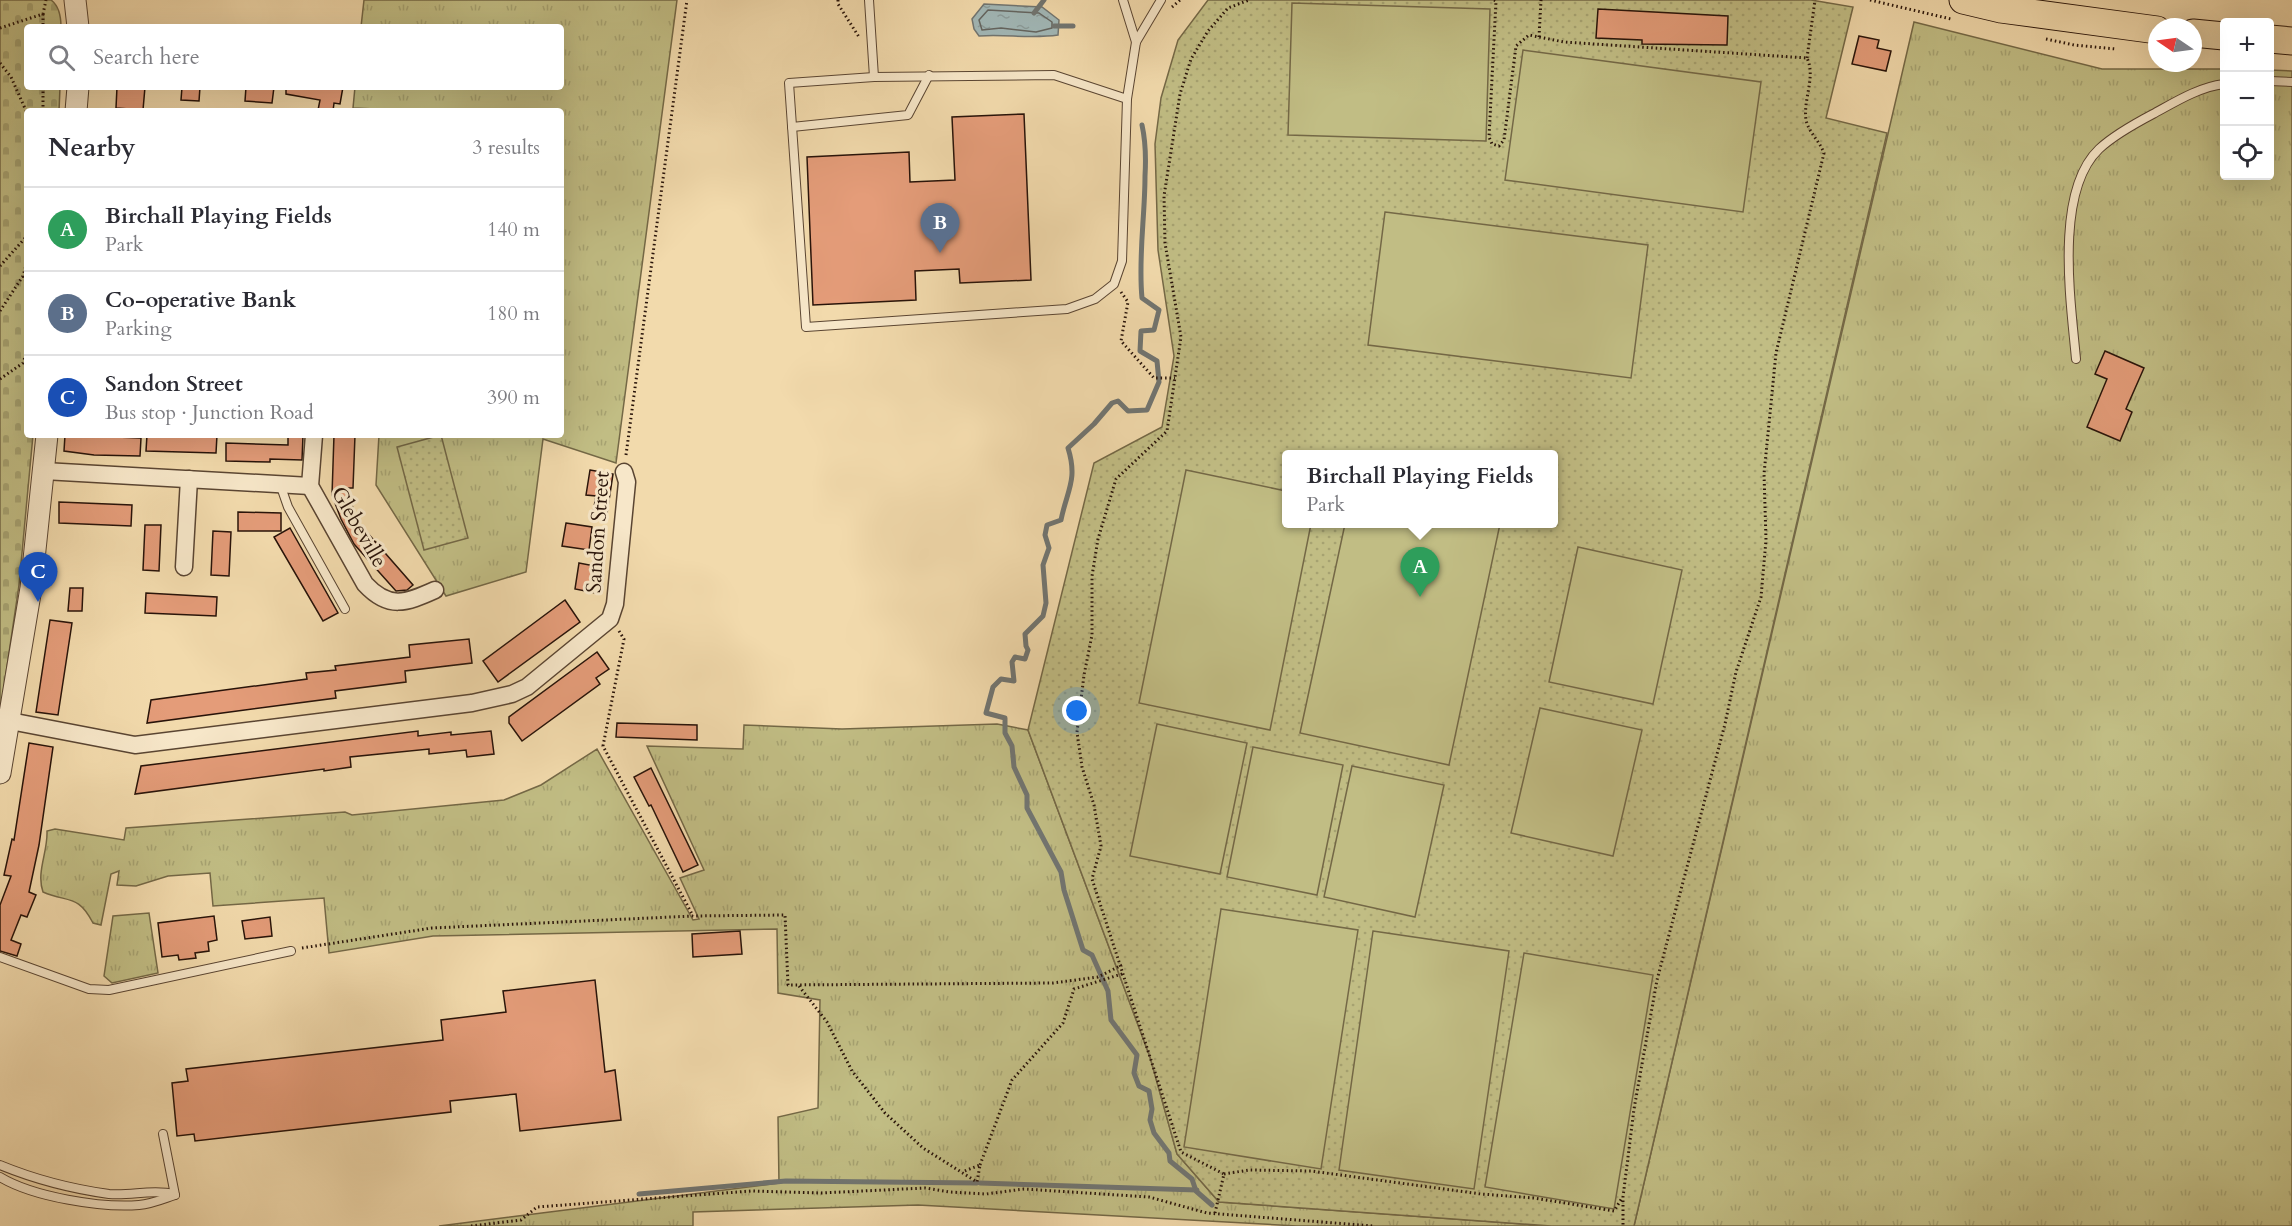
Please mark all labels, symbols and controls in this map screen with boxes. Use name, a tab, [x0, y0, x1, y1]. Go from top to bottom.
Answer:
north arrow	[2148, 18, 2202, 72]
map controls	[2220, 18, 2274, 180]
button: +	[2220, 18, 2274, 72]
search box	[24, 24, 564, 90]
icon: search	[45, 41, 78, 74]
text: Search here	[93, 42, 200, 72]
button: −	[2220, 72, 2274, 126]
button: locate	[2220, 126, 2274, 180]
text: Nearby	[48, 130, 136, 165]
text: 3 results	[472, 134, 540, 161]
text: Birchall Playing Fields	[105, 201, 332, 231]
pin: B	[920, 204, 960, 253]
text: A	[60, 216, 75, 243]
text: 140 m	[487, 216, 540, 243]
text: Park	[105, 231, 143, 258]
text: Co-operative Bank	[105, 285, 296, 315]
text: B	[60, 300, 75, 327]
text: 180 m	[487, 300, 540, 327]
text: Parking	[105, 315, 172, 342]
text: Sandon Street	[105, 369, 243, 399]
text: C	[60, 384, 75, 411]
text: 390 m	[487, 384, 540, 411]
text: Bus stop · Junction Road	[105, 399, 314, 426]
popup	[1282, 450, 1558, 528]
text: Birchall Playing Fields	[1307, 461, 1533, 491]
street label: Sandon Street	[579, 470, 617, 594]
street label: Glebeville	[324, 481, 394, 573]
text: Park	[1307, 491, 1345, 518]
pin: A	[1400, 548, 1440, 597]
pin: C	[18, 552, 57, 602]
your location	[1062, 696, 1091, 725]

